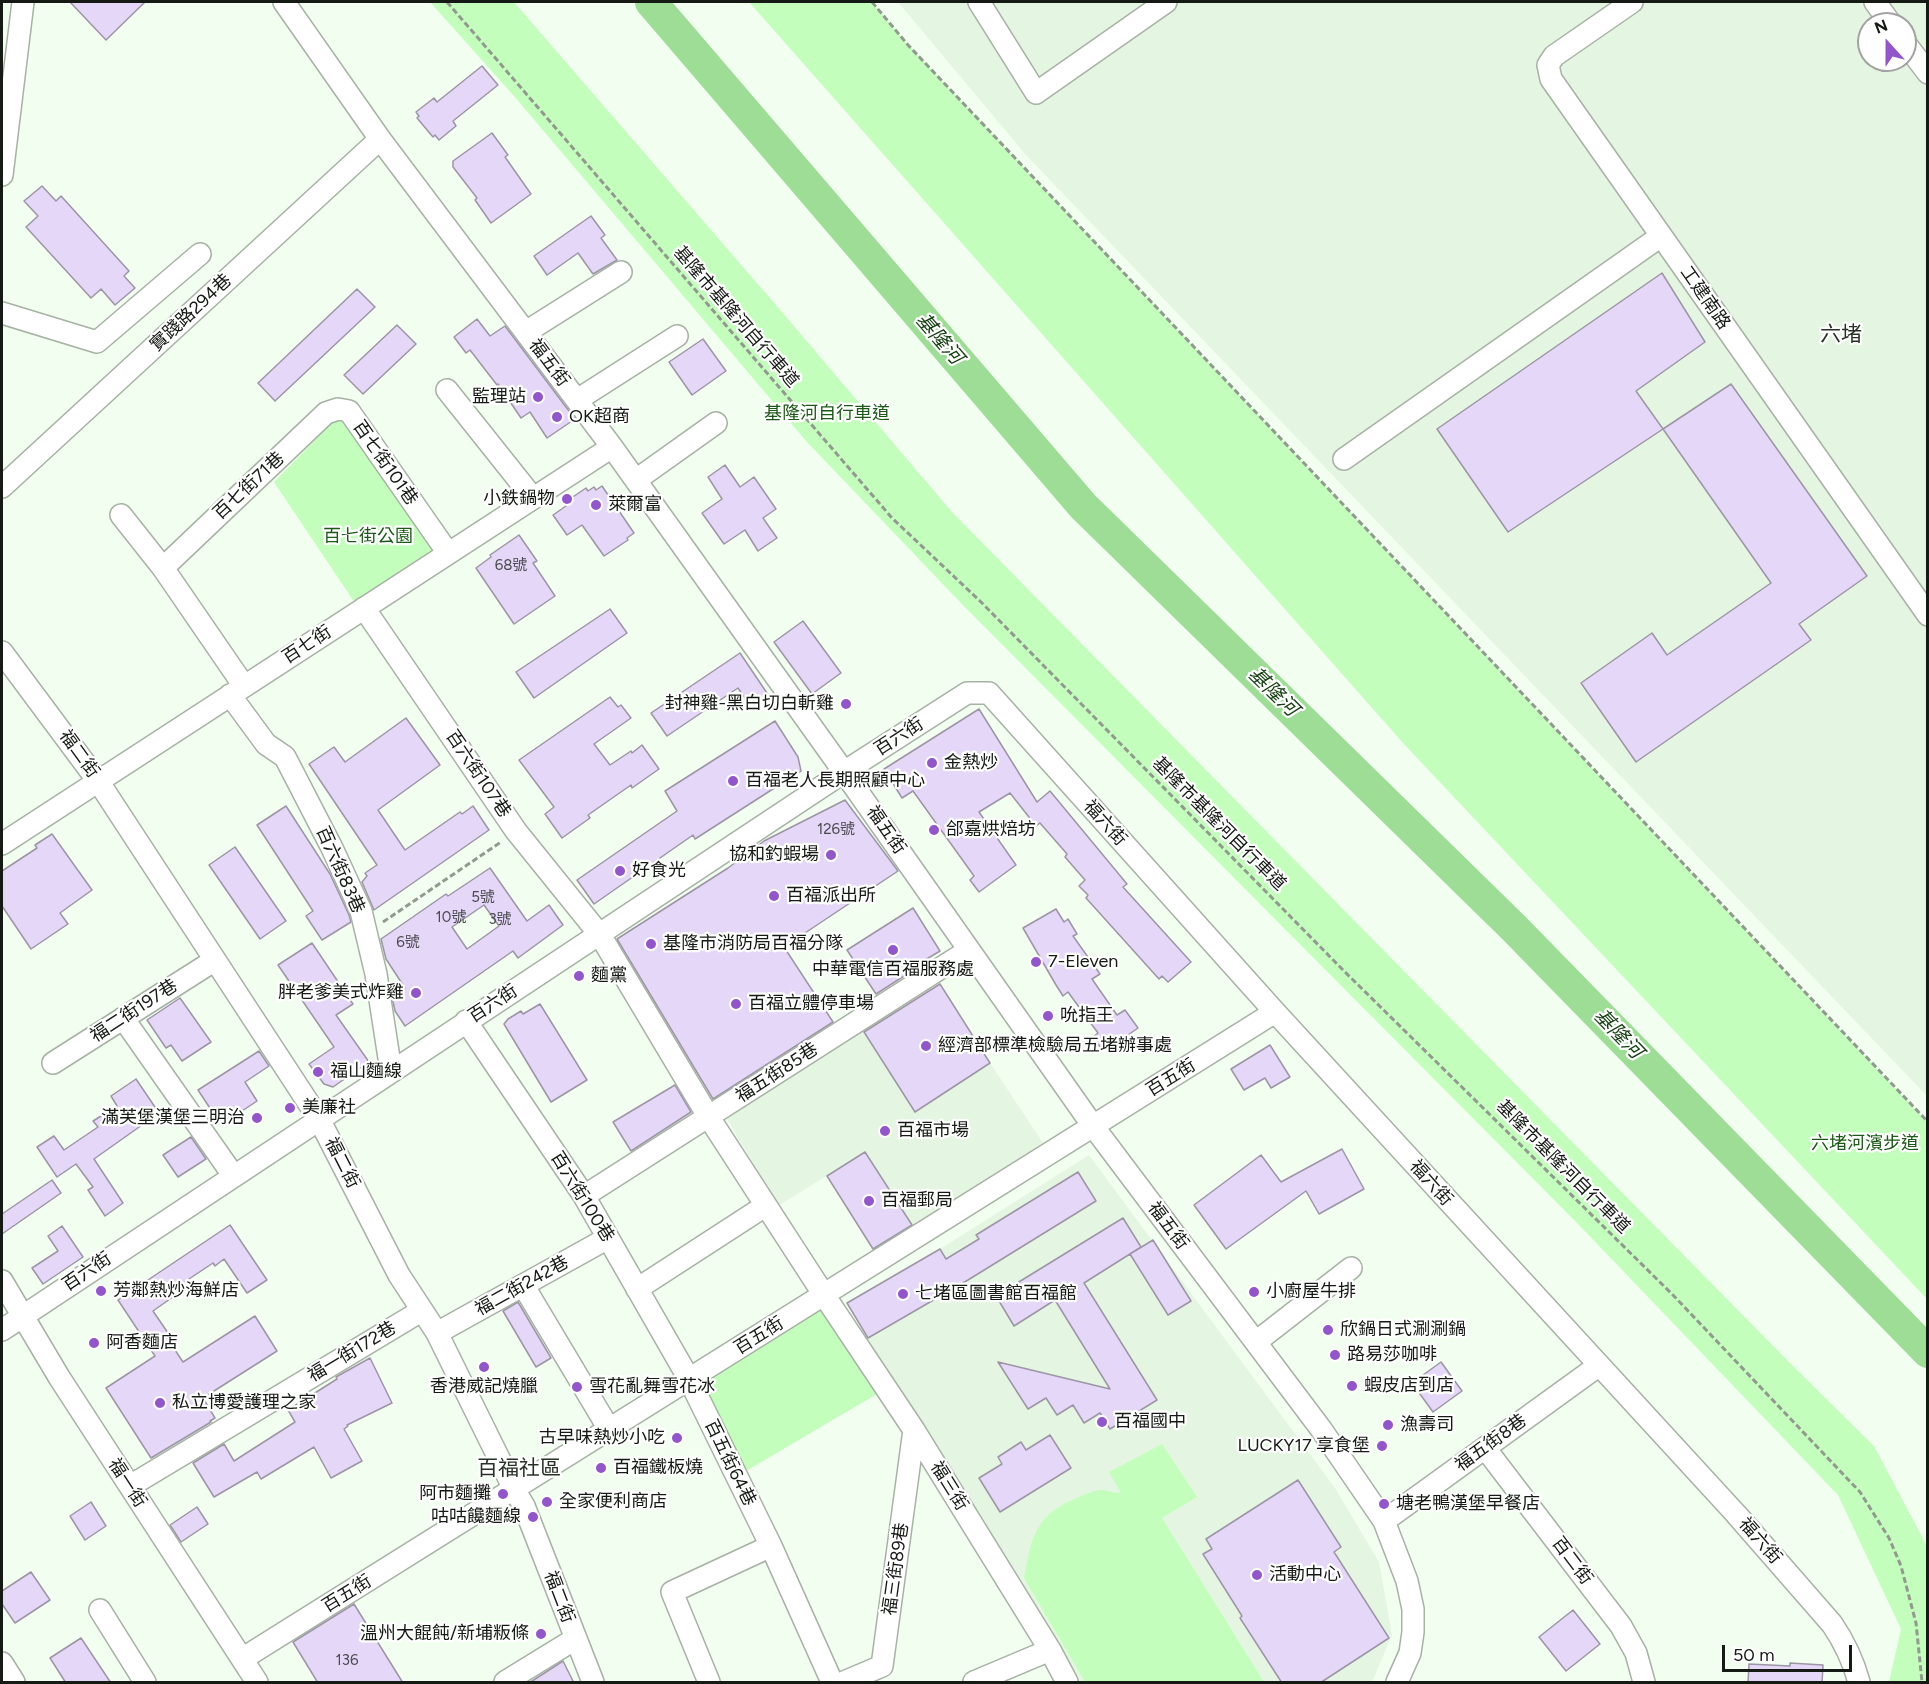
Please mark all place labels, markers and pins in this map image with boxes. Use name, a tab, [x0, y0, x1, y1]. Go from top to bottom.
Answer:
place label: 監理站	[472, 386, 526, 408]
marker: 監理站	[531, 390, 545, 404]
place label: OK超商	[569, 406, 630, 428]
marker: OK超商	[550, 410, 564, 424]
place label: 小鉄鍋物	[483, 488, 555, 510]
marker: 小鉄鍋物	[560, 492, 574, 506]
place label: 萊爾富	[608, 494, 662, 516]
marker: 萊爾富	[589, 498, 603, 512]
place label: 封神雞-黑白切白斬雞	[664, 693, 834, 715]
marker: 封神雞-黑白切白斬雞	[839, 697, 853, 711]
place label: 金熱炒	[944, 752, 998, 774]
marker: 金熱炒	[925, 756, 939, 770]
place label: 百福老人長期照顧中心	[745, 770, 925, 792]
marker: 百福老人長期照顧中心	[726, 774, 740, 788]
place label: 郃嘉烘焙坊	[946, 819, 1036, 841]
marker: 郃嘉烘焙坊	[927, 823, 941, 837]
place label: 協和釣蝦場	[729, 844, 819, 866]
marker: 協和釣蝦場	[824, 848, 838, 862]
place label: 好食光	[632, 860, 686, 882]
marker: 好食光	[613, 864, 627, 878]
place label: 百福派出所	[786, 885, 876, 907]
marker: 百福派出所	[767, 889, 781, 903]
place label: 基隆市消防局百福分隊	[663, 933, 843, 955]
marker: 基隆市消防局百福分隊	[644, 937, 658, 951]
marker: 中華電信百福服務處	[886, 943, 900, 957]
place label: 7-Eleven	[1048, 951, 1118, 973]
marker: 7-Eleven	[1029, 955, 1043, 969]
place label: 中華電信百福服務處	[812, 959, 974, 981]
place label: 麵黨	[591, 965, 627, 987]
marker: 麵黨	[572, 969, 586, 983]
place label: 胖老爹美式炸雞	[278, 982, 404, 1004]
marker: 胖老爹美式炸雞	[409, 986, 423, 1000]
place label: 百福立體停車場	[748, 993, 874, 1015]
marker: 百福立體停車場	[729, 997, 743, 1011]
place label: 吮指王	[1060, 1005, 1114, 1027]
marker: 吮指王	[1041, 1009, 1055, 1023]
place label: 經濟部標準檢驗局五堵辦事處	[938, 1035, 1172, 1057]
marker: 經濟部標準檢驗局五堵辦事處	[919, 1039, 933, 1053]
place label: 福山麵線	[330, 1061, 402, 1083]
marker: 福山麵線	[311, 1065, 325, 1079]
place label: 美廉社	[302, 1097, 356, 1119]
marker: 美廉社	[283, 1101, 297, 1115]
place label: 滿芙堡漢堡三明治	[101, 1107, 245, 1129]
marker: 滿芙堡漢堡三明治	[250, 1111, 264, 1125]
place label: 百福市場	[897, 1120, 969, 1142]
marker: 百福市場	[878, 1124, 892, 1138]
place label: 百福郵局	[881, 1190, 953, 1212]
marker: 百福郵局	[862, 1194, 876, 1208]
place label: 芳鄰熱炒海鮮店	[113, 1280, 239, 1302]
place label: 小廚屋牛排	[1266, 1281, 1356, 1303]
place label: 七堵區圖書館百福館	[915, 1283, 1077, 1305]
marker: 芳鄰熱炒海鮮店	[94, 1284, 108, 1298]
marker: 小廚屋牛排	[1247, 1285, 1261, 1299]
marker: 七堵區圖書館百福館	[896, 1287, 910, 1301]
place label: 欣鍋日式涮涮鍋	[1340, 1319, 1466, 1341]
marker: 欣鍋日式涮涮鍋	[1321, 1323, 1335, 1337]
place label: 阿香麵店	[106, 1332, 178, 1354]
marker: 阿香麵店	[87, 1336, 101, 1350]
place label: 路易莎咖啡	[1347, 1344, 1437, 1366]
marker: 路易莎咖啡	[1328, 1348, 1342, 1362]
marker: 香港威記燒臘	[477, 1360, 491, 1374]
place label: 蝦皮店到店	[1364, 1375, 1454, 1397]
place label: 香港威記燒臘	[430, 1376, 538, 1398]
place label: 雪花亂舞雪花冰	[589, 1376, 715, 1398]
marker: 蝦皮店到店	[1345, 1379, 1359, 1393]
marker: 雪花亂舞雪花冰	[570, 1380, 584, 1394]
place label: 私立博愛護理之家	[172, 1392, 316, 1414]
marker: 私立博愛護理之家	[153, 1396, 167, 1410]
place label: 百福國中	[1114, 1411, 1186, 1433]
place label: 漁壽司	[1400, 1414, 1454, 1436]
marker: 百福國中	[1095, 1415, 1109, 1429]
marker: 漁壽司	[1381, 1418, 1395, 1432]
place label: 古早味熱炒小吃	[539, 1427, 665, 1449]
marker: 古早味熱炒小吃	[670, 1431, 684, 1445]
place label: LUCKY17 享食堡	[1238, 1435, 1370, 1457]
marker: LUCKY17 享食堡	[1375, 1439, 1389, 1453]
place label: 百福鐵板燒	[613, 1457, 703, 1479]
marker: 百福鐵板燒	[594, 1461, 608, 1475]
place label: 阿市麵攤	[419, 1483, 491, 1505]
marker: 阿市麵攤	[496, 1487, 510, 1501]
place label: 全家便利商店	[559, 1491, 667, 1513]
place label: 塘老鴨漢堡早餐店	[1396, 1493, 1540, 1515]
marker: 全家便利商店	[540, 1495, 554, 1509]
marker: 塘老鴨漢堡早餐店	[1377, 1497, 1391, 1511]
place label: 咕咕饞麵線	[431, 1506, 521, 1528]
marker: 咕咕饞麵線	[526, 1510, 540, 1524]
place label: 活動中心	[1269, 1564, 1341, 1586]
marker: 活動中心	[1250, 1568, 1264, 1582]
place label: 溫州大餛飩/新埔粄條	[360, 1623, 529, 1645]
marker: 溫州大餛飩/新埔粄條	[534, 1627, 548, 1641]

